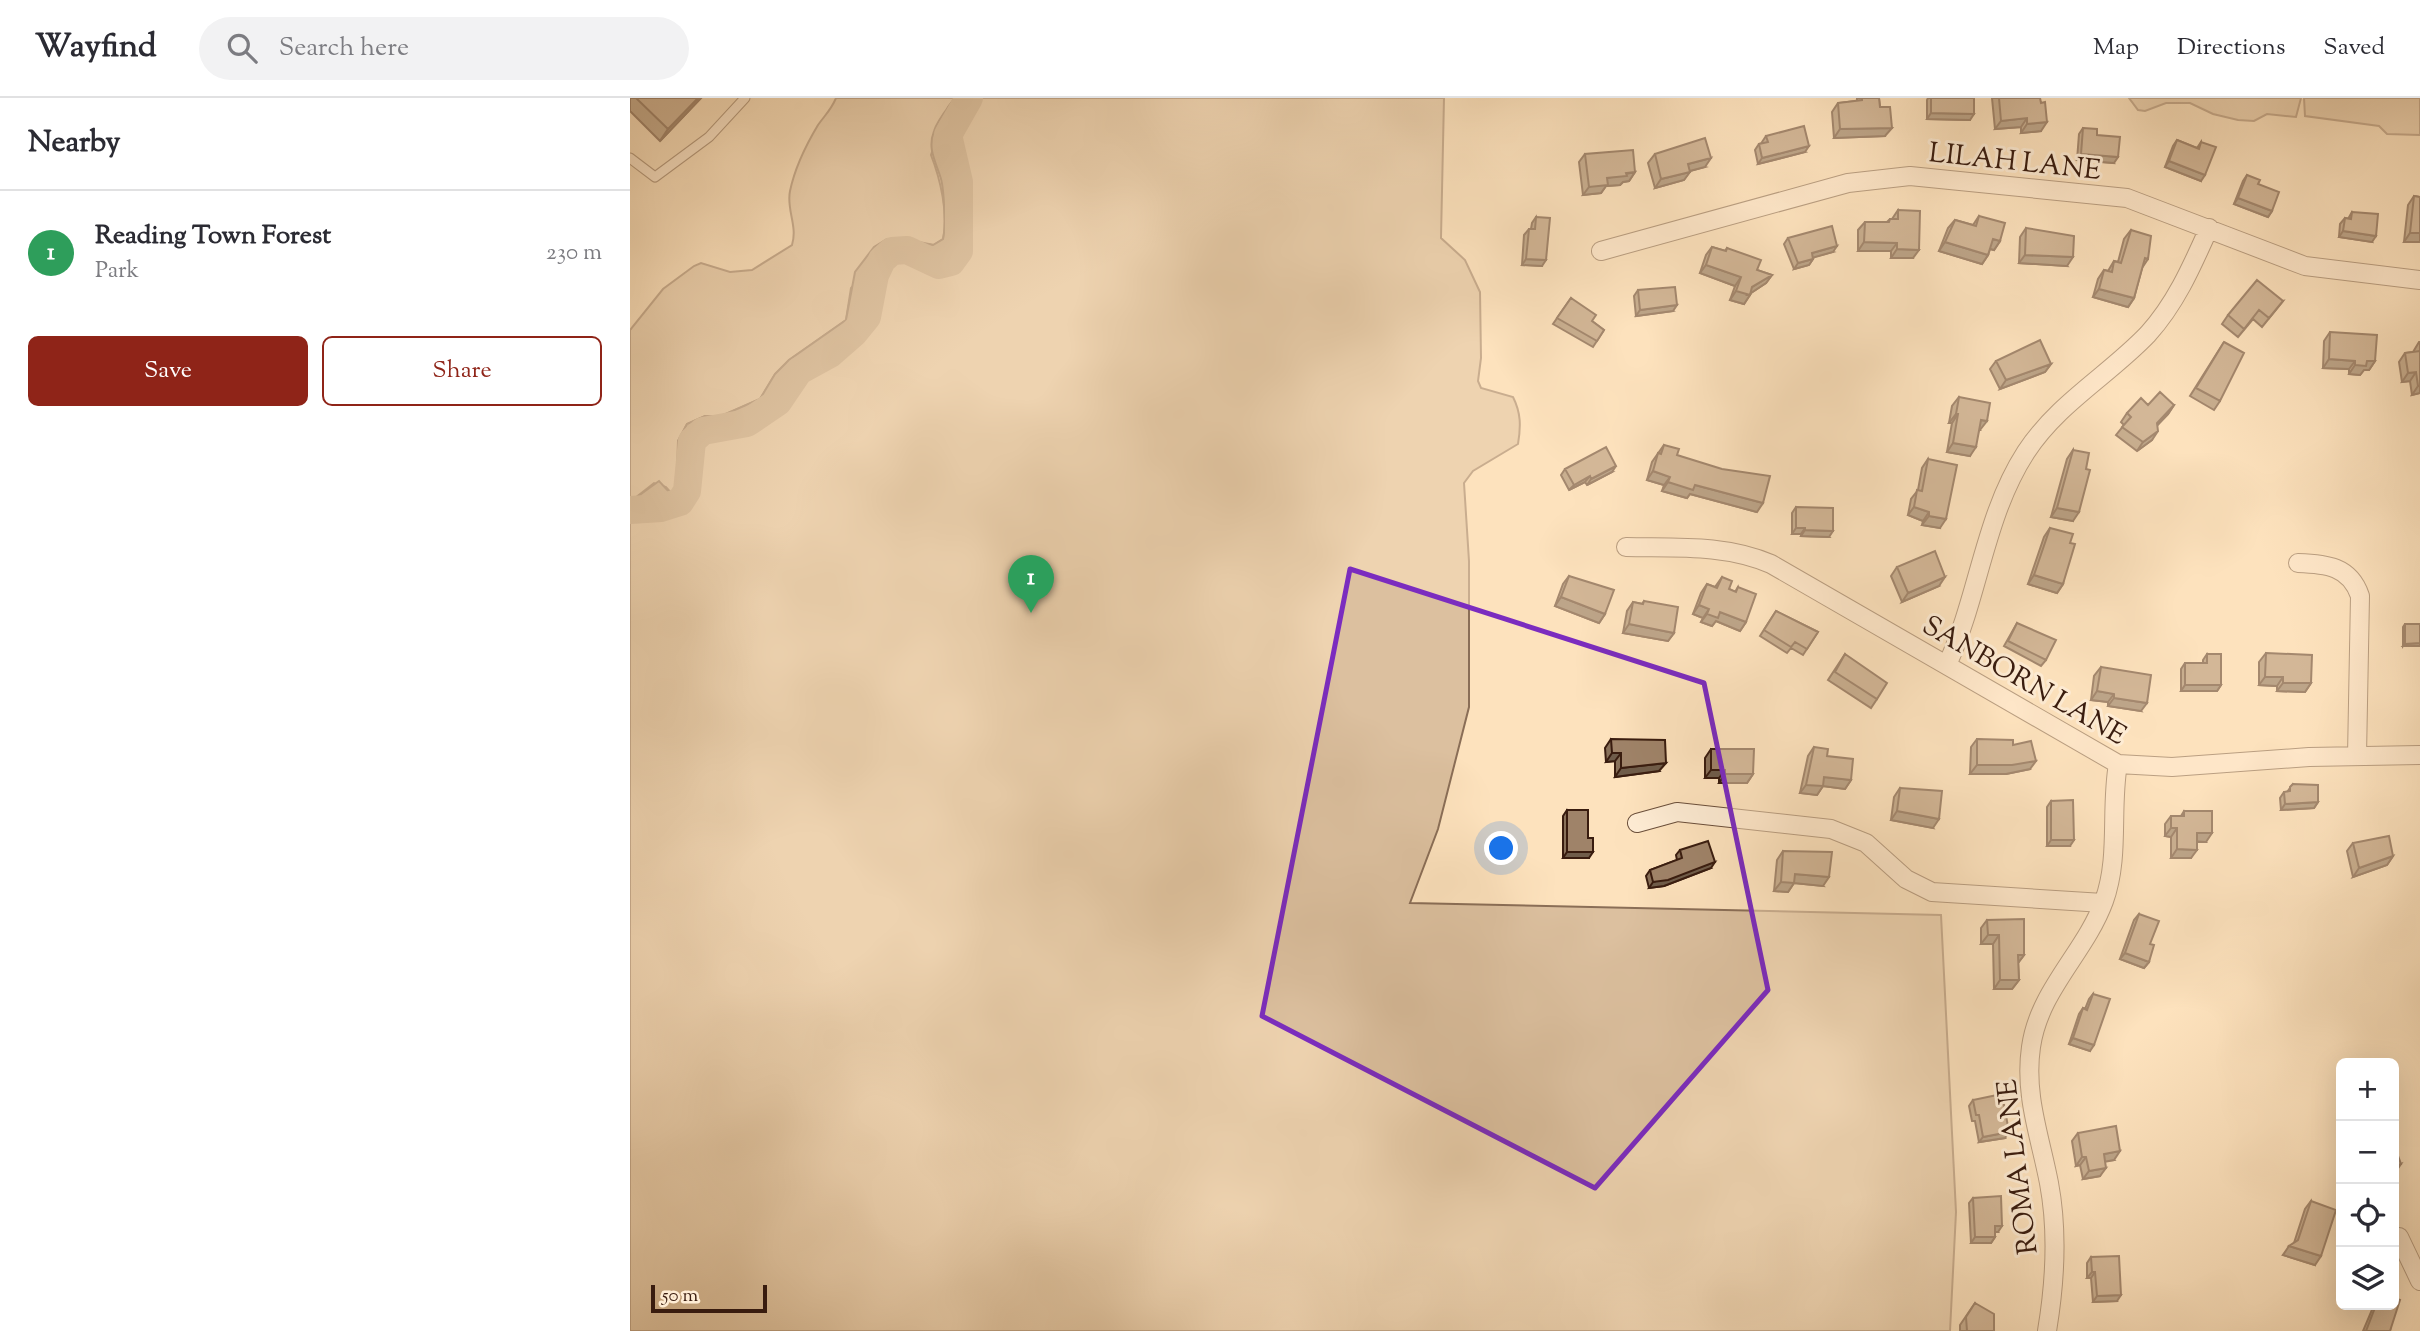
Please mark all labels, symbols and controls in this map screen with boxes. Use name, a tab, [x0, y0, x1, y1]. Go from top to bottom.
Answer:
search box	[199, 17, 689, 80]
text: Wayfind	[35, 24, 157, 72]
icon: search	[223, 29, 261, 67]
text: Search here	[279, 30, 409, 67]
text: Map	[2093, 31, 2139, 65]
text: Directions	[2177, 31, 2285, 65]
text: Saved	[2323, 31, 2385, 65]
text: Nearby	[28, 122, 120, 165]
street label: LILAH LANE	[1927, 134, 2103, 192]
text: Reading Town Forest	[95, 218, 331, 255]
text: 1	[47, 237, 55, 270]
text: 230 m	[546, 237, 602, 270]
text: Park	[95, 255, 139, 288]
button: Save	[28, 336, 308, 406]
button: Share	[322, 336, 602, 406]
pin: 1	[1008, 555, 1054, 613]
street label: SANBORN LANE	[1914, 607, 2133, 756]
your location	[1484, 831, 1518, 865]
map controls	[2336, 1058, 2399, 1310]
button: +	[2336, 1058, 2399, 1121]
street label: ROMA LANE	[1988, 1077, 2050, 1256]
button: −	[2336, 1121, 2399, 1184]
button: locate	[2336, 1184, 2399, 1247]
button: layers	[2336, 1247, 2399, 1310]
scale bar	[651, 1282, 766, 1314]
text: 50 m	[662, 1283, 698, 1310]

